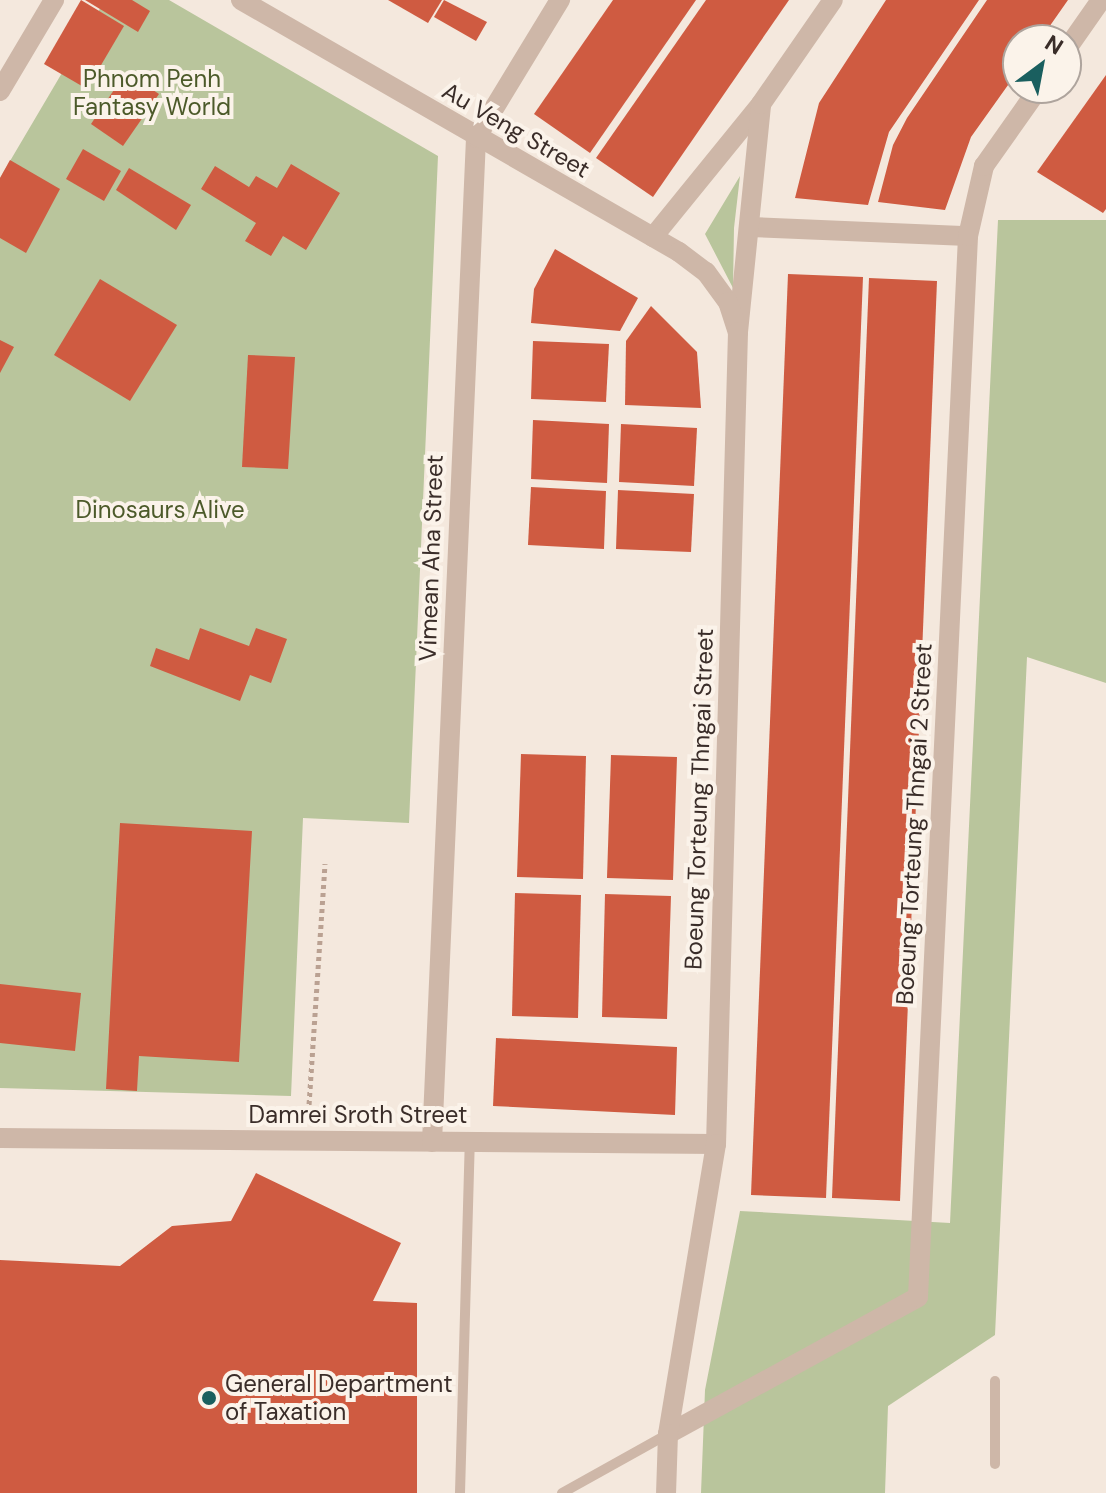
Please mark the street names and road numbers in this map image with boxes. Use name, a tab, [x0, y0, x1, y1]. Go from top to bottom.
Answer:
street label: Au Veng Street	[437, 76, 595, 184]
street label: Vimean Aha Street	[413, 454, 449, 662]
street label: Boeung Torteung Thngai Street	[679, 628, 719, 970]
street label: Boeung Torteung Thngai 2 Street	[890, 643, 938, 1005]
street label: Damrei Sroth Street	[249, 1101, 467, 1129]

